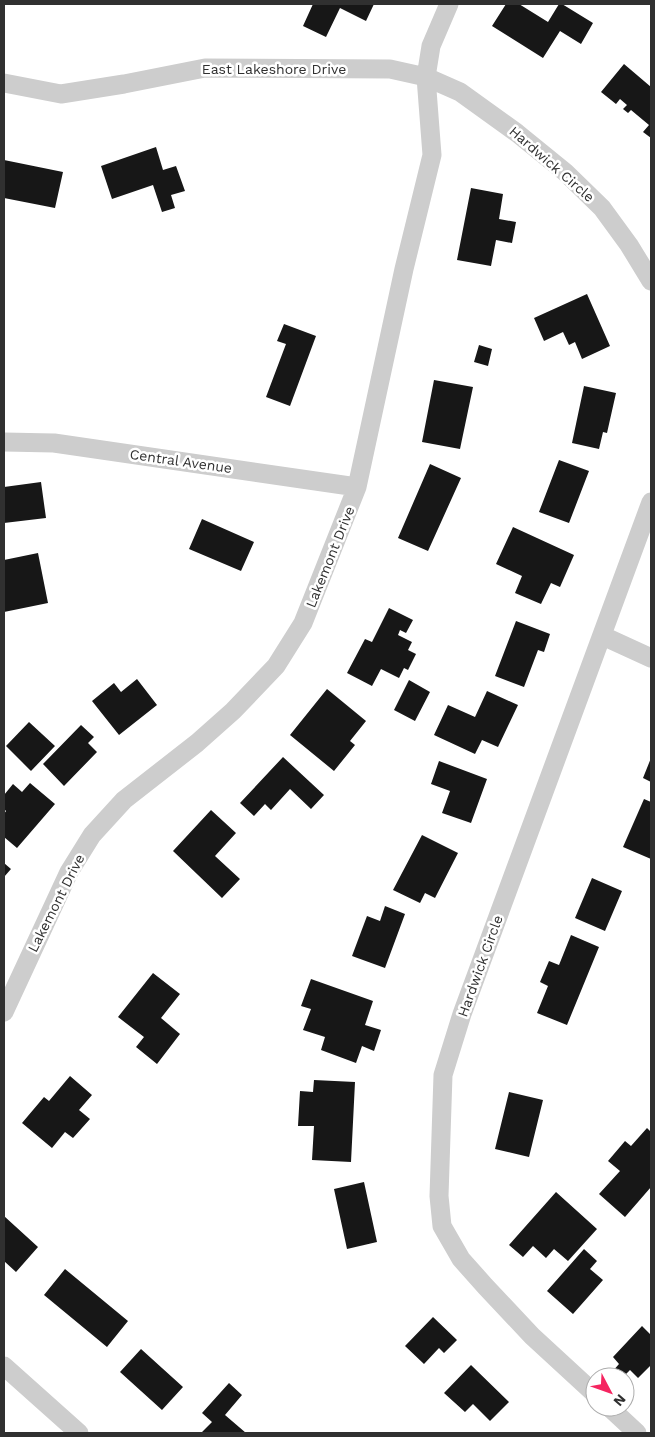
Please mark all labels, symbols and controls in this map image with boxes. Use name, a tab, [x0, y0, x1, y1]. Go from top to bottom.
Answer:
street label: East Lakeshore Drive	[202, 61, 346, 77]
street label: Hardwick Circle	[506, 123, 598, 205]
street label: Central Avenue	[129, 446, 233, 476]
street label: Lakemont Drive	[302, 504, 358, 610]
street label: Lakemont Drive	[24, 851, 88, 955]
street label: Hardwick Circle	[454, 913, 506, 1019]
north arrow	[585, 1367, 635, 1417]
text: N	[610, 1391, 629, 1410]

